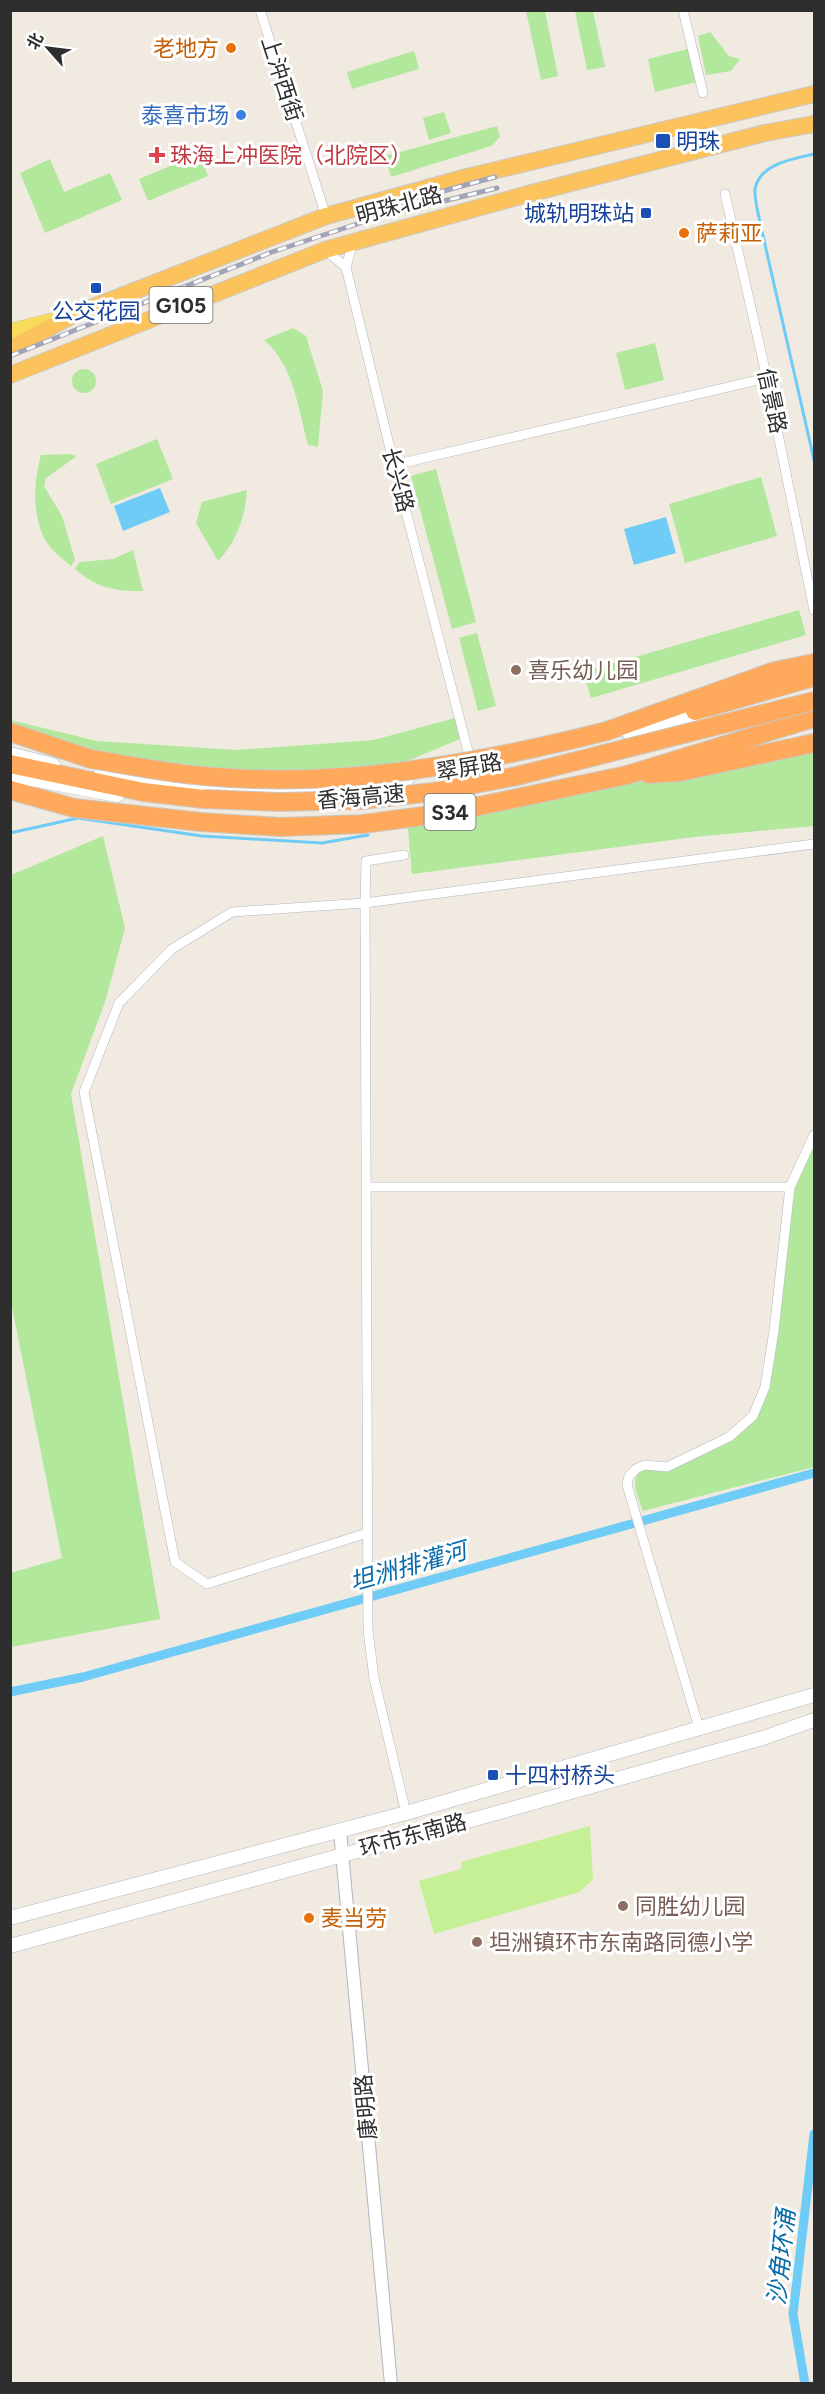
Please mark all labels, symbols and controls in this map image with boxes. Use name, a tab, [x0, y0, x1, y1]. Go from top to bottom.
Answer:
north arrow	[18, 18, 78, 78]
text: 北	[23, 30, 47, 53]
street label: 上沖西街	[256, 33, 308, 125]
place label: 老地方	[153, 35, 219, 62]
marker: 老地方	[224, 41, 238, 55]
place label: 泰喜市场	[141, 102, 229, 129]
marker: 泰喜市场	[234, 108, 248, 122]
place label: 明珠	[676, 128, 720, 155]
marker: 明珠	[654, 132, 672, 150]
place label: 珠海上冲医院（北院区）	[170, 142, 412, 169]
marker: 珠海上冲医院（北院区）	[148, 146, 166, 164]
street label: 明珠北路	[353, 181, 445, 229]
place label: 城轨明珠站	[524, 200, 634, 227]
marker: 城轨明珠站	[639, 206, 653, 220]
place label: 萨莉亚	[696, 220, 762, 247]
marker: 萨莉亚	[677, 226, 691, 240]
marker: 公交花园	[89, 281, 103, 295]
road number: G105	[150, 287, 213, 323]
place label: 公交花园	[52, 298, 140, 325]
street label: 信景路	[752, 366, 792, 436]
street label: 长兴路	[376, 445, 420, 515]
place label: 喜乐幼儿园	[528, 657, 638, 684]
marker: 喜乐幼儿园	[509, 663, 523, 677]
street label: 翠屏路	[434, 748, 504, 786]
street label: 香海高速	[316, 780, 406, 814]
road number: S34	[424, 794, 476, 830]
water label: 坦洲排灌河	[346, 1534, 474, 1596]
place label: 十四村桥头	[505, 1762, 615, 1789]
marker: 十四村桥头	[486, 1768, 500, 1782]
street label: 环市东南路	[356, 1808, 470, 1862]
place label: 同胜幼儿园	[635, 1893, 745, 1920]
marker: 同胜幼儿园	[616, 1899, 630, 1913]
place label: 麦当劳	[321, 1905, 387, 1932]
marker: 麦当劳	[302, 1911, 316, 1925]
place label: 坦洲镇环市东南路同德小学	[489, 1929, 753, 1956]
marker: 坦洲镇环市东南路同德小学	[470, 1935, 484, 1949]
street label: 康明路	[350, 2073, 382, 2141]
water label: 沙角环涌	[762, 2205, 801, 2306]

